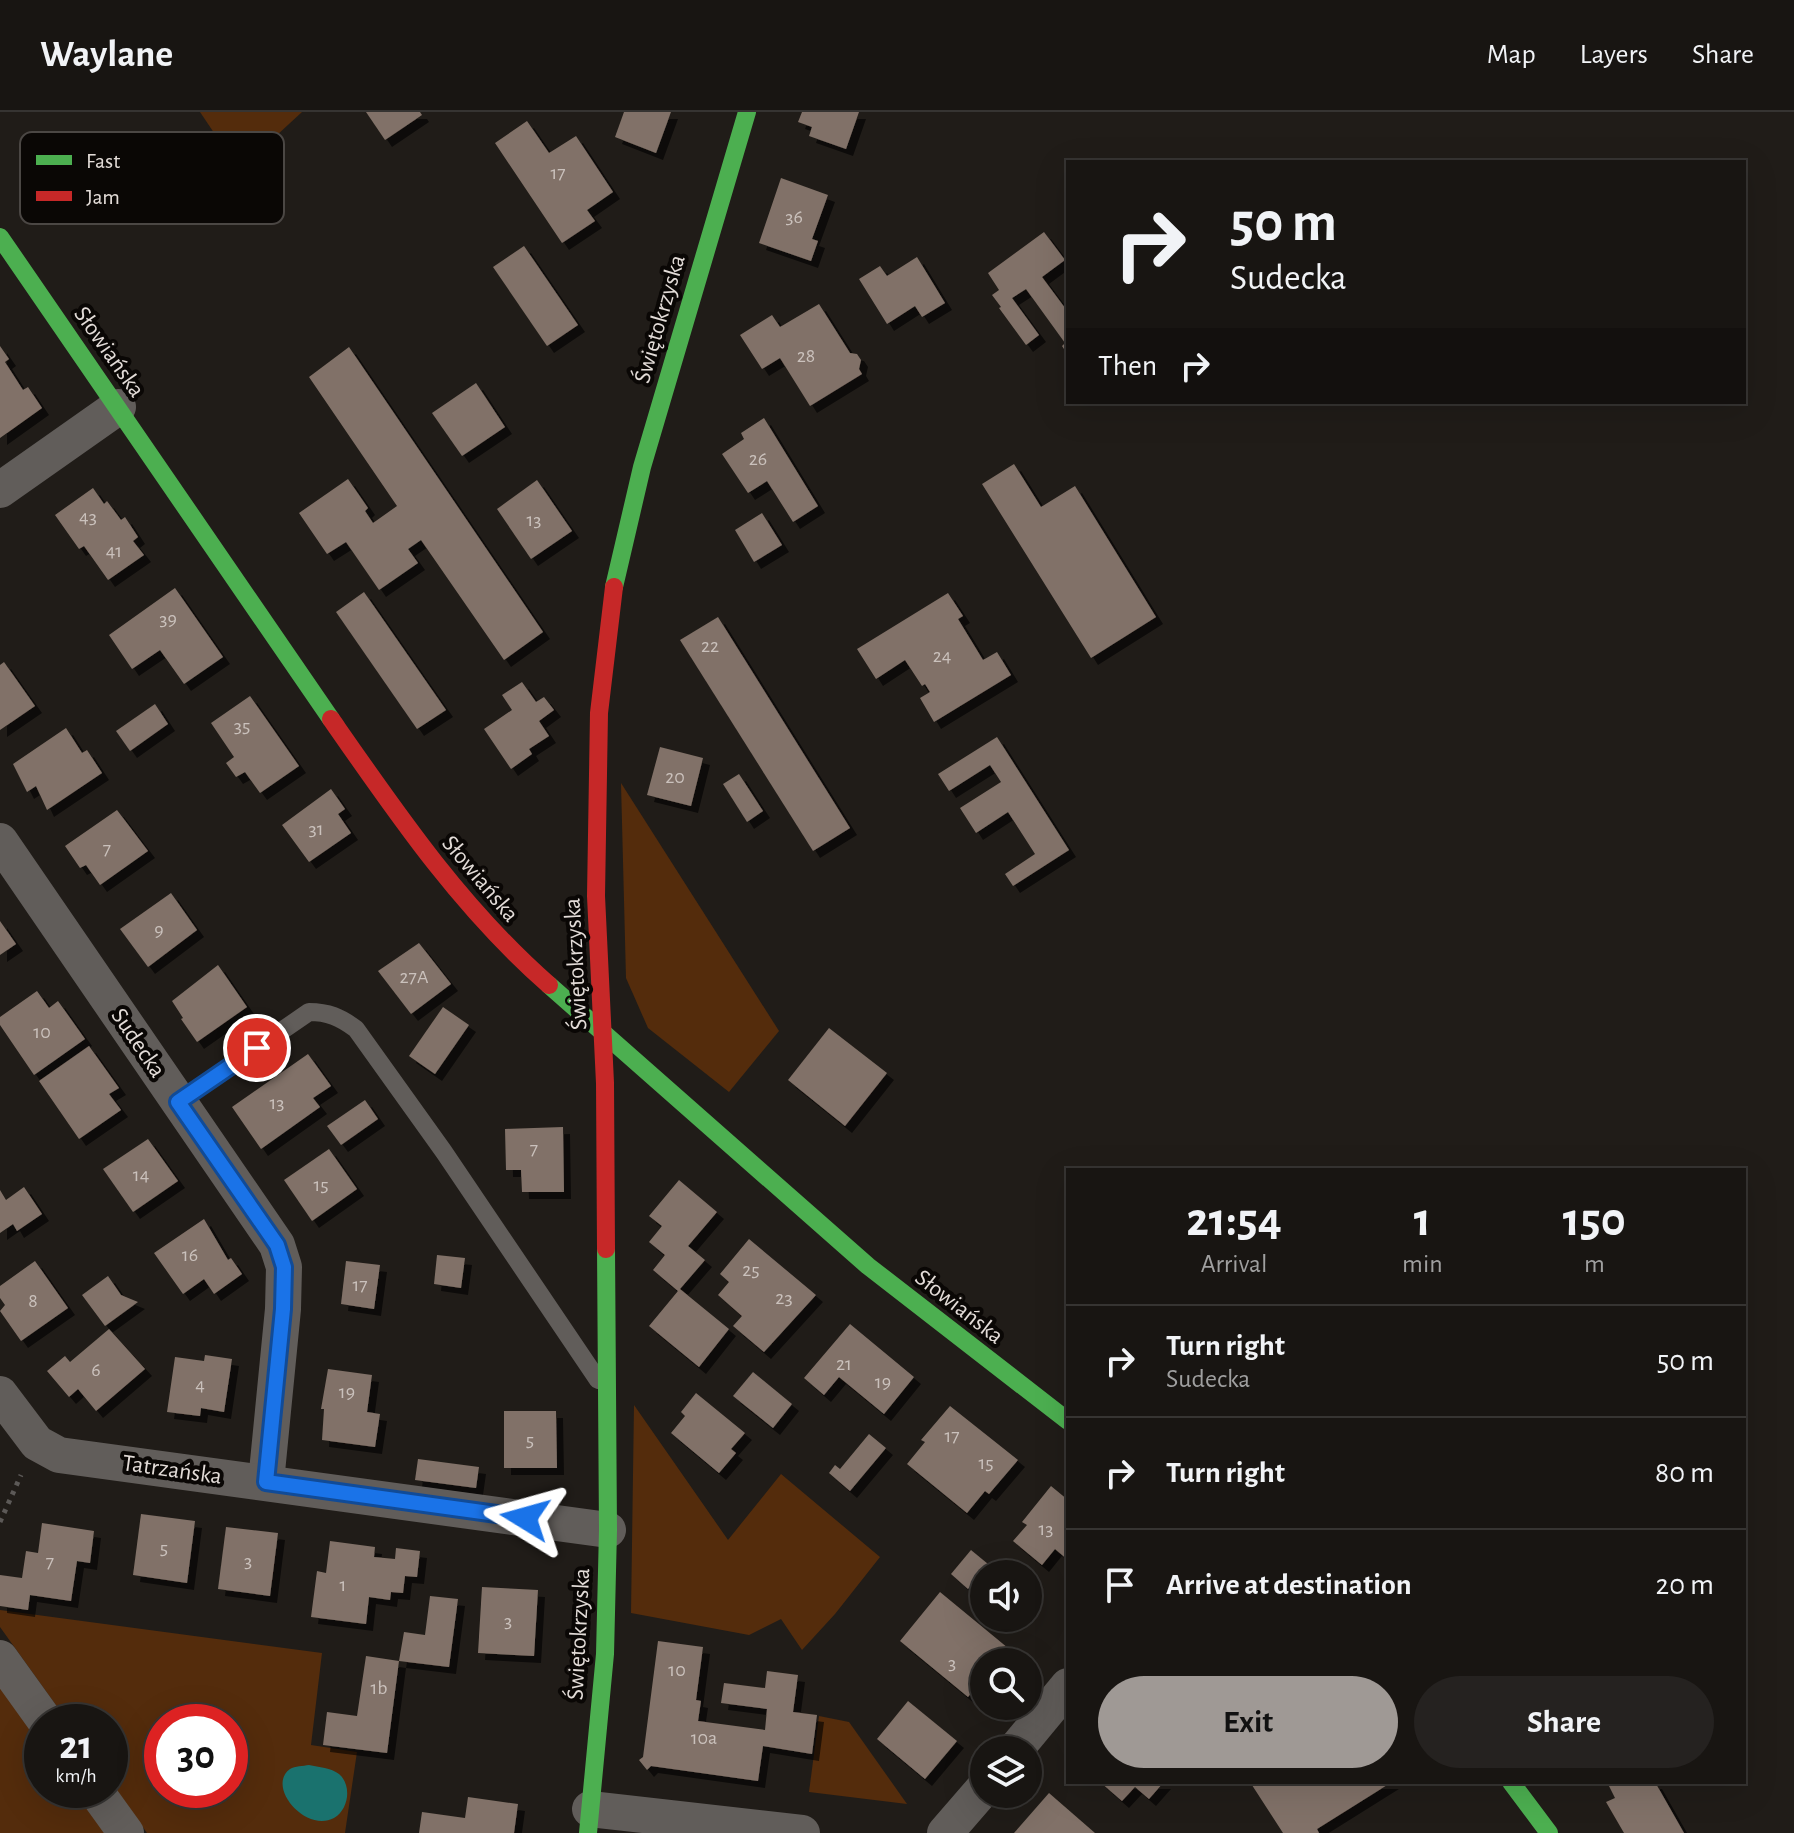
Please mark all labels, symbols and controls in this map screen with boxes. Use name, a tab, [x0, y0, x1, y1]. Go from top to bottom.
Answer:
text: Waylane	[40, 36, 173, 74]
text: Map	[1487, 41, 1536, 69]
text: Layers	[1580, 41, 1648, 69]
text: Share	[1692, 41, 1754, 69]
legend	[20, 132, 284, 224]
text: Fast	[86, 150, 120, 172]
house number: 17	[550, 163, 566, 183]
text: Jam	[86, 186, 120, 208]
icon: right	[1098, 192, 1202, 296]
text: 50 m	[1230, 195, 1337, 251]
house number: 36	[785, 207, 803, 227]
street label: Świętokrzyska	[628, 252, 690, 386]
text: Sudecka	[1230, 260, 1347, 296]
street label: Słowiańska	[69, 302, 149, 402]
icon: right	[1173, 344, 1217, 388]
house number: 28	[797, 346, 815, 366]
text: Then	[1098, 351, 1157, 381]
house number: 26	[749, 449, 767, 469]
house number: 43	[79, 507, 97, 527]
house number: 13	[526, 510, 542, 530]
house number: 41	[106, 541, 122, 561]
house number: 39	[159, 609, 177, 629]
house number: 22	[701, 636, 719, 656]
house number: 24	[933, 646, 951, 666]
house number: 35	[234, 716, 250, 736]
house number: 20	[665, 767, 685, 787]
house number: 31	[308, 819, 324, 839]
street label: Słowiańska	[437, 831, 523, 927]
house number: 7	[103, 839, 111, 859]
street label: Świętokrzyska	[559, 897, 591, 1031]
house number: 9	[154, 920, 164, 940]
house number: 27A	[400, 967, 429, 987]
street label: Sudecka	[106, 1004, 170, 1082]
pin	[223, 1014, 291, 1082]
house number: 10	[33, 1022, 51, 1042]
icon: arrive	[235, 1026, 279, 1070]
house number: 13	[269, 1093, 285, 1113]
house number: 7	[530, 1139, 538, 1159]
house number: 14	[133, 1165, 149, 1185]
house number: 15	[313, 1175, 329, 1195]
text: 21:54	[1186, 1197, 1282, 1245]
text: 1	[1414, 1197, 1431, 1245]
text: 150	[1563, 1197, 1626, 1245]
house number: 16	[182, 1245, 198, 1265]
text: Arrival	[1201, 1251, 1267, 1277]
text: min	[1402, 1251, 1443, 1277]
text: m	[1584, 1251, 1605, 1277]
house number: 25	[742, 1260, 760, 1280]
street label: Słowiańska	[910, 1265, 1008, 1349]
house number: 17	[352, 1275, 368, 1295]
house number: 23	[775, 1288, 793, 1308]
house number: 8	[28, 1291, 38, 1311]
text: Turn right	[1166, 1331, 1285, 1361]
icon: right	[1098, 1339, 1142, 1383]
text: 50 m	[1657, 1346, 1714, 1376]
house number: 21	[836, 1354, 852, 1374]
house number: 6	[91, 1360, 101, 1380]
text: Sudecka	[1166, 1366, 1250, 1392]
house number: 19	[875, 1372, 891, 1392]
house number: 4	[195, 1375, 205, 1395]
house number: 19	[339, 1382, 355, 1402]
house number: 17	[944, 1426, 960, 1446]
house number: 5	[526, 1430, 534, 1450]
street label: Tatrzańska	[121, 1451, 223, 1489]
icon: right	[1098, 1451, 1142, 1495]
house number: 15	[978, 1453, 994, 1473]
text: Turn right	[1166, 1458, 1285, 1488]
text: 80 m	[1655, 1458, 1714, 1488]
position arrow	[483, 1476, 567, 1560]
house number: 13	[1038, 1519, 1054, 1539]
house number: 5	[160, 1538, 168, 1558]
house number: 3	[244, 1551, 252, 1571]
house number: 7	[46, 1552, 54, 1572]
map controls	[970, 1560, 1042, 1808]
button: sound	[970, 1560, 1042, 1632]
icon: arrive	[1098, 1563, 1142, 1607]
street label: Świętokrzyska	[562, 1567, 594, 1701]
text: Arrive at destination	[1166, 1570, 1412, 1600]
text: 20 m	[1656, 1570, 1714, 1600]
house number: 1	[340, 1575, 346, 1595]
house number: 3	[504, 1611, 512, 1631]
button: search	[970, 1648, 1042, 1720]
house number: 3	[948, 1653, 956, 1673]
house number: 10	[668, 1660, 686, 1680]
button: Exit	[1098, 1676, 1398, 1768]
button: Share	[1414, 1676, 1714, 1768]
house number: 1b	[370, 1678, 388, 1698]
speed limit sign: 30	[144, 1704, 248, 1808]
text: 21	[59, 1726, 93, 1766]
house number: 10a	[691, 1728, 717, 1748]
button: layers	[970, 1736, 1042, 1808]
text: km/h	[55, 1766, 97, 1786]

